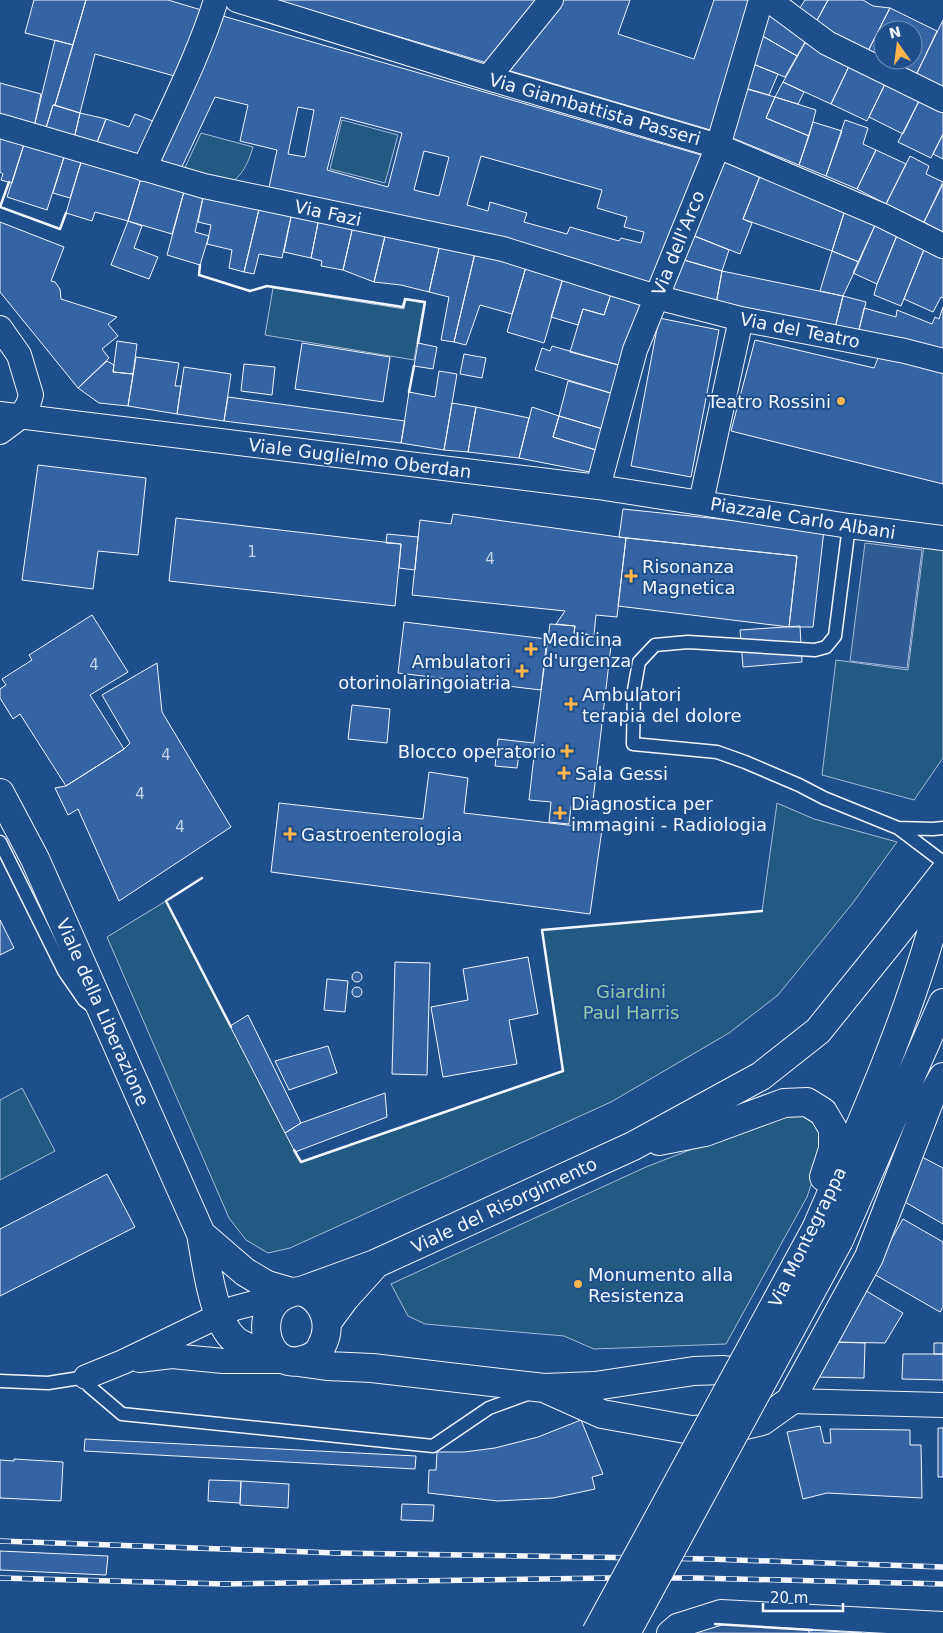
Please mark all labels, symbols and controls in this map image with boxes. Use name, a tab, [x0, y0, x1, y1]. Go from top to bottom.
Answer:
north arrow	[873, 20, 923, 70]
text: N	[887, 23, 902, 42]
street label: Via Giambattista Passeri	[487, 69, 703, 149]
street label: Via dell'Arco	[647, 187, 709, 299]
street label: Via Fazi	[293, 196, 363, 230]
street label: Via del Teatro	[738, 308, 862, 352]
place label: Teatro Rossini	[706, 391, 831, 412]
marker: Teatro Rossini	[835, 395, 847, 407]
street label: Viale Guglielmo Oberdan	[247, 434, 473, 482]
street label: Piazzale Carlo Albani	[709, 493, 897, 543]
house number: 1	[247, 543, 257, 561]
house number: 4	[485, 550, 495, 568]
place label: Risonanza Magnetica	[642, 556, 735, 598]
marker: Risonanza Magnetica	[624, 569, 638, 583]
place label: Medicina d'urgenza	[542, 629, 631, 671]
marker: Medicina d'urgenza	[524, 642, 538, 656]
place label: Ambulatori otorinolaringoiatria	[338, 651, 511, 693]
house number: 4	[89, 656, 99, 674]
marker: Ambulatori otorinolaringoiatria	[515, 664, 529, 678]
place label: Ambulatori terapia del dolore	[582, 684, 742, 726]
marker: Ambulatori terapia del dolore	[564, 697, 578, 711]
place label: Blocco operatorio	[398, 741, 556, 762]
marker: Blocco operatorio	[560, 744, 574, 758]
house number: 4	[161, 746, 171, 764]
place label: Sala Gessi	[575, 763, 668, 784]
marker: Sala Gessi	[557, 766, 571, 780]
house number: 4	[135, 785, 145, 803]
place label: Diagnostica per immagini - Radiologia	[571, 793, 767, 835]
marker: Diagnostica per immagini - Radiologia	[553, 806, 567, 820]
house number: 4	[175, 818, 185, 836]
place label: Gastroenterologia	[301, 824, 463, 845]
marker: Gastroenterologia	[283, 827, 297, 841]
street label: Viale della Liberazione	[52, 915, 154, 1109]
park label: Giardini Paul Harris	[583, 981, 679, 1023]
street label: Viale del Risorgimento	[408, 1153, 600, 1257]
street label: Via Montegrappa	[764, 1163, 850, 1311]
place label: Monumento alla Resistenza	[588, 1264, 733, 1306]
marker: Monumento alla Resistenza	[572, 1278, 584, 1290]
scale bar	[763, 1580, 843, 1612]
text: 20 m	[770, 1589, 808, 1607]

